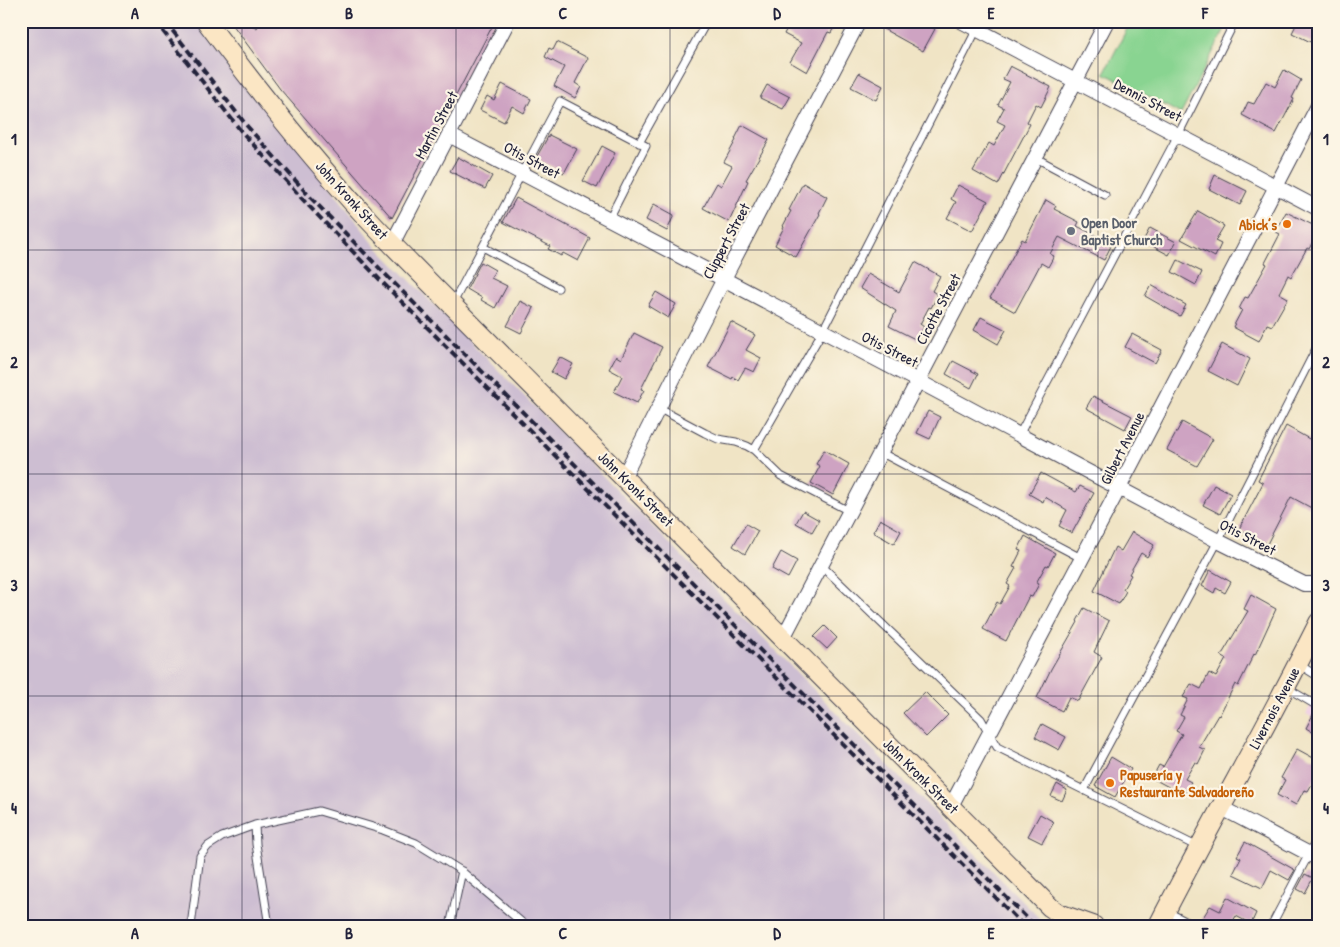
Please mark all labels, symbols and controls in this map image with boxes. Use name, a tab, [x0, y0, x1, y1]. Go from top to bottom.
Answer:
text: A	[131, 2, 139, 24]
text: B	[345, 2, 353, 24]
text: C	[559, 2, 568, 24]
text: D	[773, 2, 781, 24]
text: E	[987, 2, 995, 24]
text: F	[1201, 2, 1209, 24]
street label: Dennis Street	[1110, 73, 1186, 127]
street label: Martin Street	[409, 87, 463, 163]
text: 1	[11, 128, 17, 150]
text: 1	[1323, 128, 1329, 150]
street label: Otis Street	[500, 136, 565, 184]
street label: John Kronk Street	[311, 156, 394, 244]
street label: Clippert Street	[697, 198, 755, 283]
place label: Open Door Baptist Church	[1081, 212, 1163, 251]
place label: Abick’s	[1239, 214, 1277, 235]
marker: Abick’s	[1281, 218, 1293, 230]
marker: Open Door Baptist Church	[1065, 225, 1077, 237]
street label: Cicotte Street	[910, 269, 966, 348]
street label: Otis Street	[858, 326, 923, 373]
text: 2	[10, 351, 18, 373]
text: 2	[1322, 351, 1330, 373]
street label: Gilbert Avenue	[1095, 408, 1149, 488]
street label: John Kronk Street	[594, 447, 679, 532]
street label: Otis Street	[1216, 514, 1281, 561]
text: 3	[10, 574, 18, 596]
text: 3	[1322, 574, 1330, 596]
street label: Livernois Avenue	[1244, 663, 1304, 753]
street label: John Kronk Street	[879, 734, 964, 819]
place label: Papusería y Restaurante Salvadoreño	[1120, 764, 1254, 802]
marker: Papusería y Restaurante Salvadoreño	[1104, 777, 1116, 789]
text: 4	[11, 797, 17, 819]
text: 4	[1323, 797, 1329, 819]
text: A	[131, 922, 139, 944]
text: B	[345, 922, 353, 944]
text: C	[559, 922, 568, 944]
text: D	[773, 922, 781, 944]
text: E	[987, 922, 995, 944]
text: F	[1201, 922, 1209, 944]

